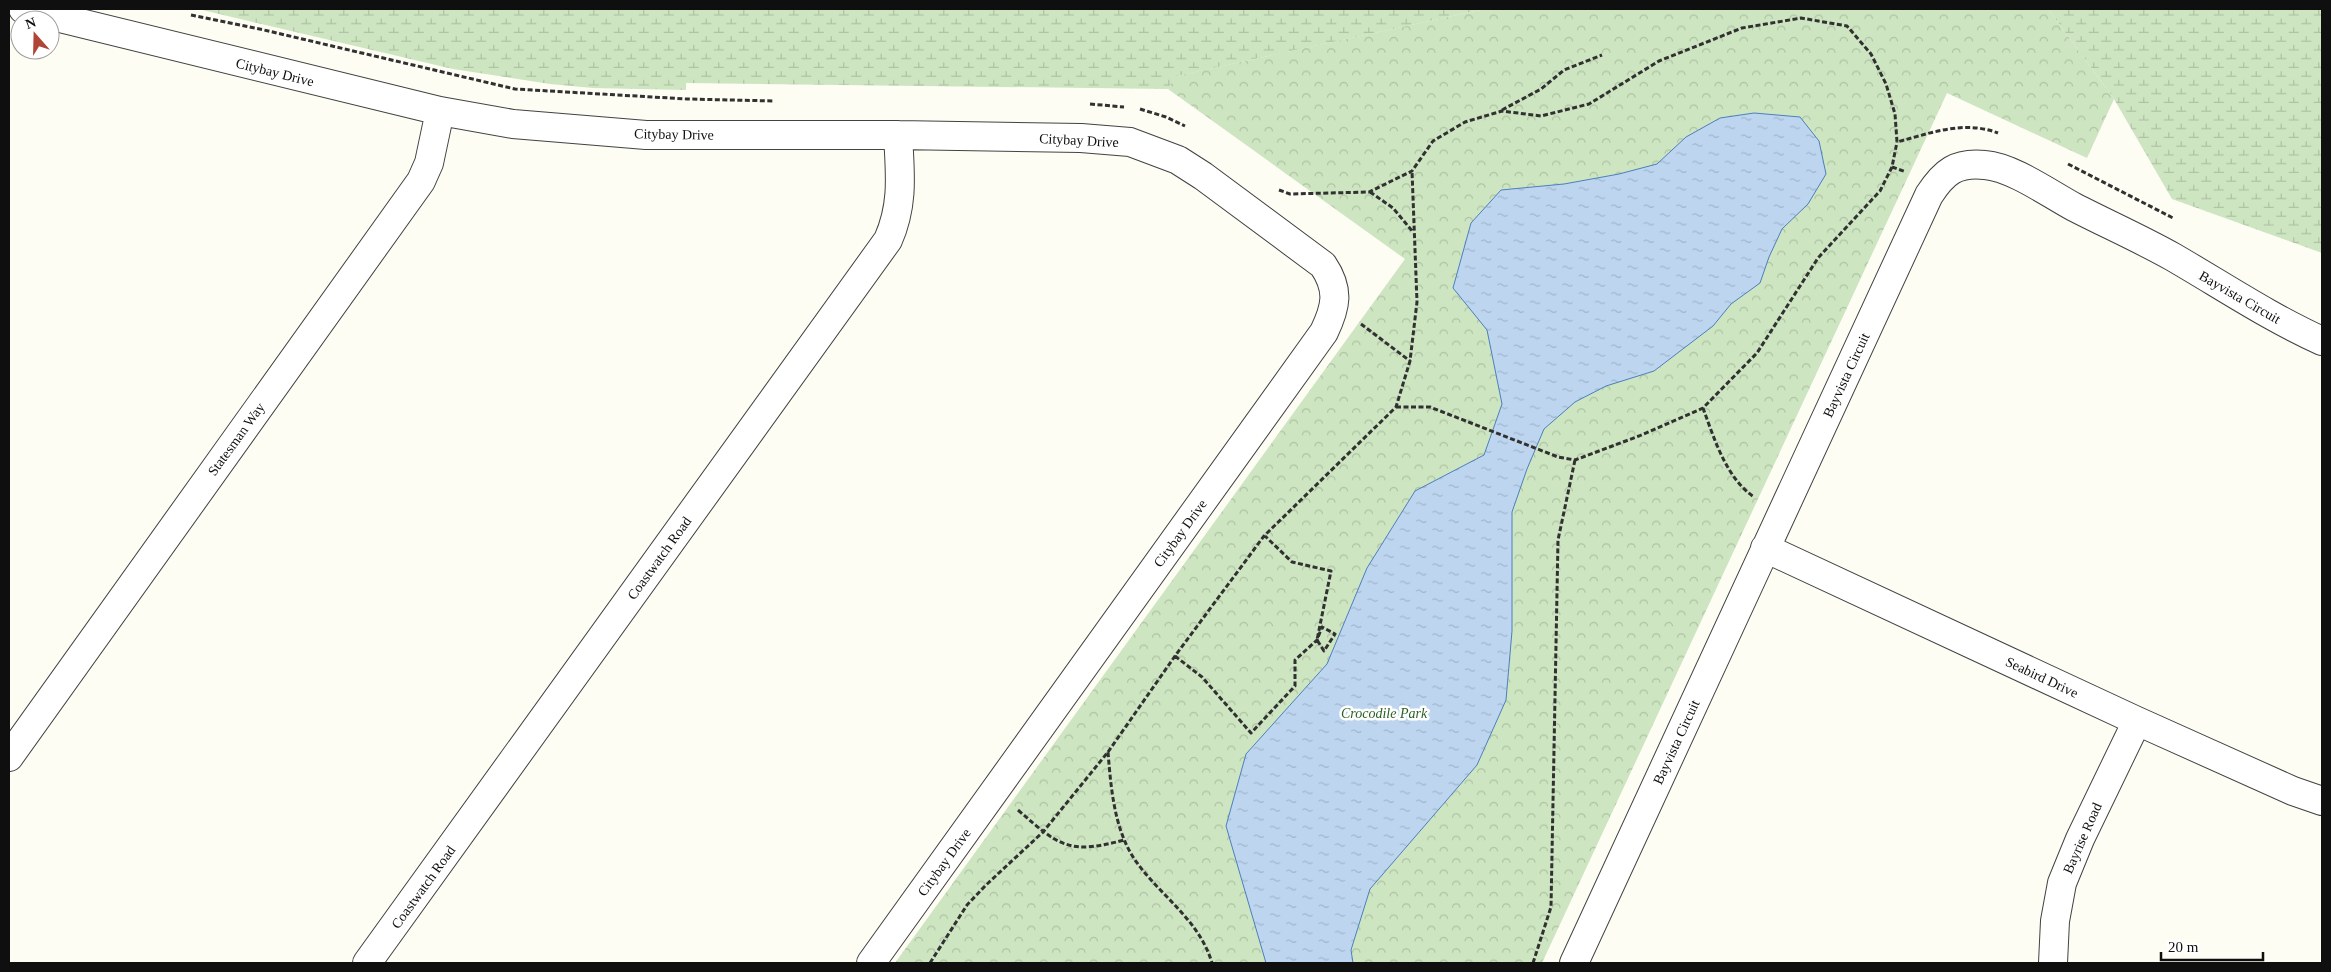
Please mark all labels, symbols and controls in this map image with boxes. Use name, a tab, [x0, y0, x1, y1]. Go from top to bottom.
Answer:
north arrow	[10, 10, 60, 60]
text: N	[23, 14, 38, 32]
street label: Citybay Drive	[234, 56, 315, 89]
street label: Citybay Drive	[634, 126, 714, 143]
street label: Citybay Drive	[1039, 131, 1119, 150]
street label: Bayvista Circuit	[2196, 268, 2283, 327]
street label: Bayvista Circuit	[1820, 331, 1873, 420]
street label: Statesman Way	[205, 400, 268, 479]
street label: Citybay Drive	[1151, 497, 1210, 570]
street label: Coastwatch Road	[624, 514, 694, 602]
street label: Seabird Drive	[2003, 654, 2080, 701]
street label: Bayvista Circuit	[1650, 698, 1703, 787]
park label: Crocodile Park	[1341, 706, 1428, 721]
street label: Bayrise Road	[2060, 801, 2105, 876]
street label: Citybay Drive	[915, 826, 974, 899]
street label: Coastwatch Road	[388, 843, 458, 931]
scale bar	[2161, 930, 2264, 962]
text: 20 m	[2168, 939, 2199, 955]

